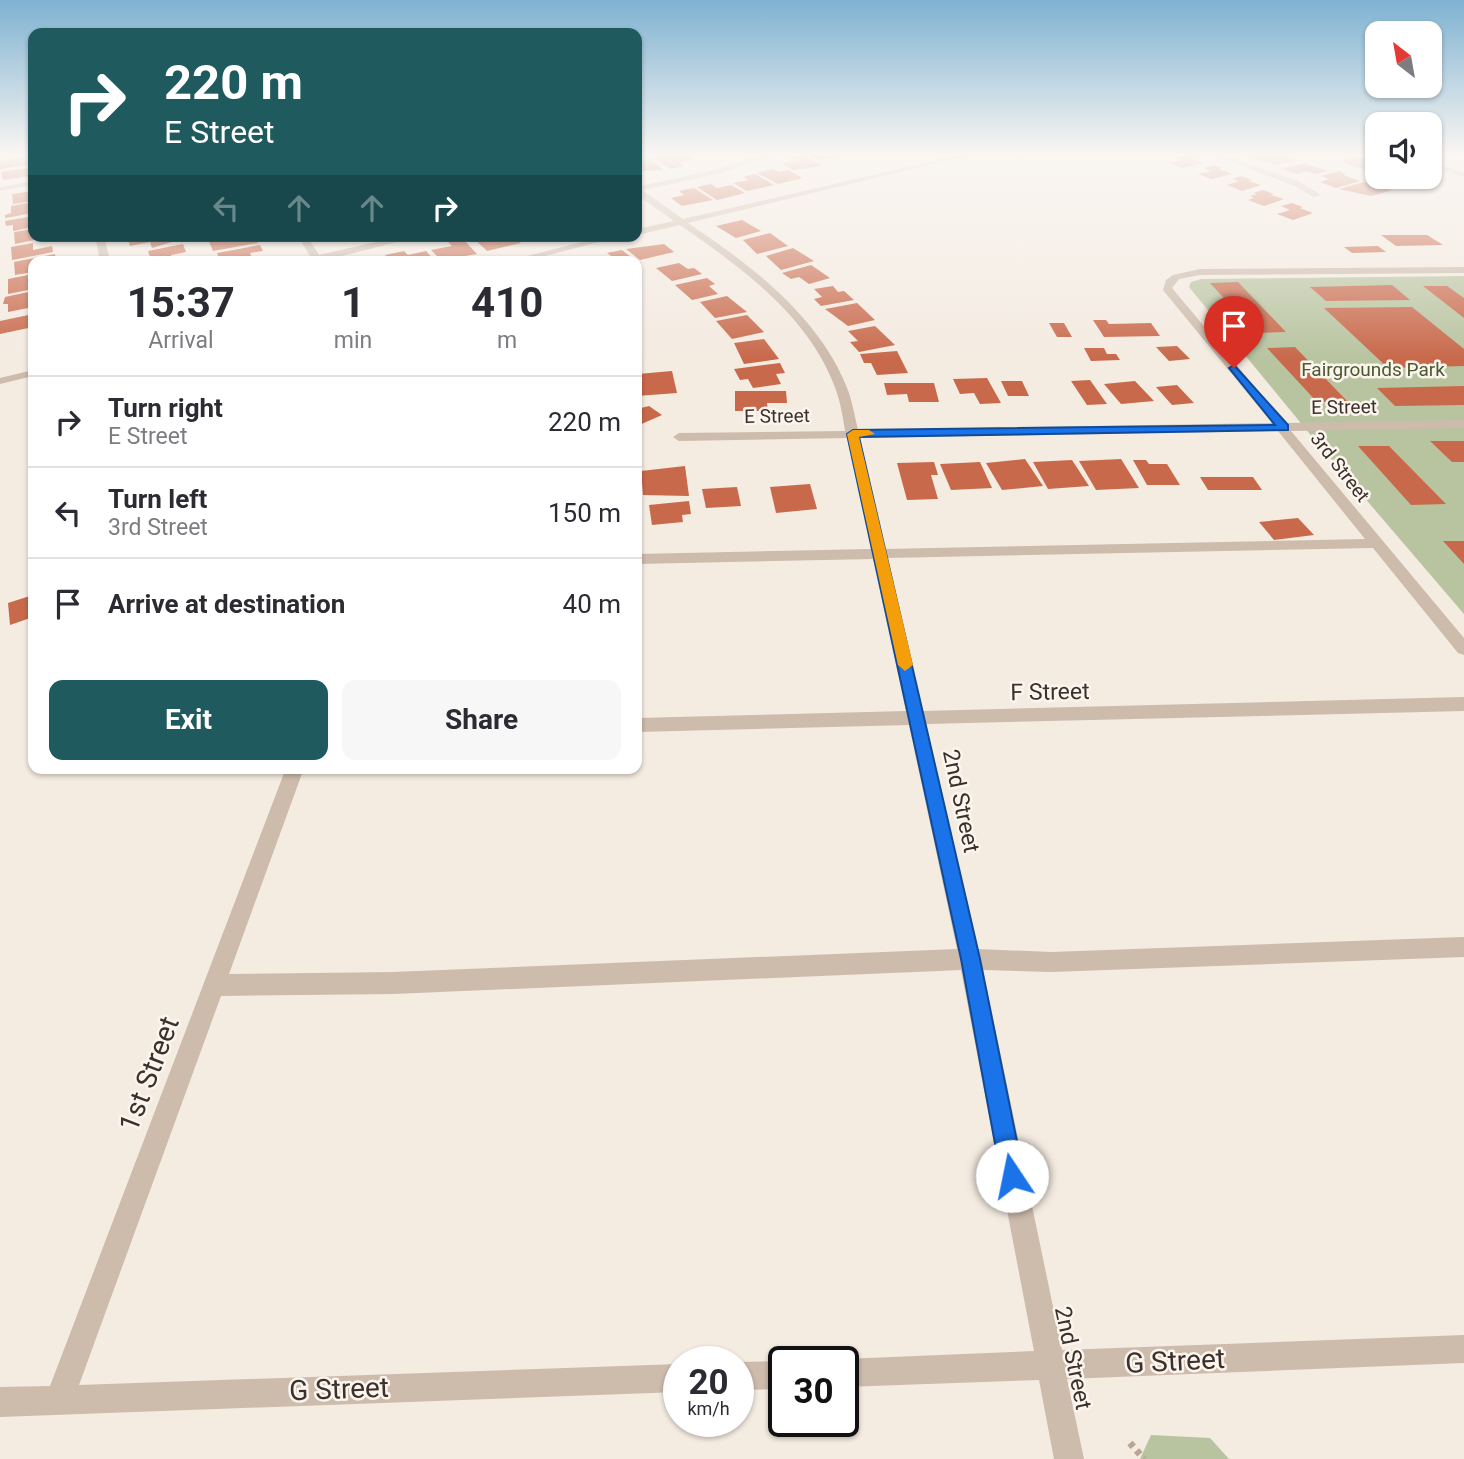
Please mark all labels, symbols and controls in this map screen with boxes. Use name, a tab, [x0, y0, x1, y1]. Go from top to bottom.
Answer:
north arrow	[1365, 21, 1442, 98]
map controls	[1365, 21, 1442, 189]
text: 220 m	[164, 54, 303, 111]
icon: right	[49, 56, 140, 147]
button: sound	[1365, 112, 1442, 189]
text: E Street	[164, 113, 275, 151]
icon: left	[207, 189, 245, 227]
icon: ahead	[280, 189, 318, 227]
icon: ahead	[353, 189, 391, 227]
icon: right	[426, 189, 464, 227]
text: 15:37	[127, 278, 235, 327]
text: 1	[341, 278, 365, 327]
text: 410	[471, 278, 543, 327]
pin	[1204, 296, 1264, 368]
icon: arrive	[1215, 307, 1253, 345]
text: Arrival	[148, 327, 214, 354]
text: min	[334, 327, 372, 354]
text: m	[497, 327, 517, 354]
park label: Fairgrounds Park	[1301, 358, 1445, 381]
text: Turn right	[108, 393, 223, 423]
street label: E Street	[1311, 395, 1377, 419]
icon: right	[49, 403, 87, 441]
street label: E Street	[744, 404, 810, 428]
text: 220 m	[548, 407, 621, 437]
text: E Street	[108, 423, 187, 450]
street label: 3rd Street	[1306, 427, 1374, 507]
text: Turn left	[108, 484, 207, 514]
icon: left	[49, 494, 87, 532]
text: 150 m	[548, 498, 621, 528]
text: 3rd Street	[108, 514, 208, 541]
icon: arrive	[49, 585, 87, 623]
text: Arrive at destination	[108, 589, 345, 619]
text: 40 m	[563, 589, 621, 619]
street label: F Street	[1010, 678, 1090, 706]
button: Exit	[49, 680, 328, 760]
button: Share	[342, 680, 621, 760]
street label: 2nd Street	[937, 747, 985, 855]
street label: 1st Street	[112, 1012, 186, 1136]
position arrow	[975, 1139, 1049, 1213]
street label: 2nd Street	[1049, 1304, 1097, 1412]
street label: G Street	[1124, 1342, 1226, 1380]
speed limit sign: 30	[768, 1346, 859, 1437]
text: 20	[688, 1362, 729, 1403]
street label: G Street	[289, 1371, 389, 1407]
text: km/h	[687, 1398, 730, 1419]

